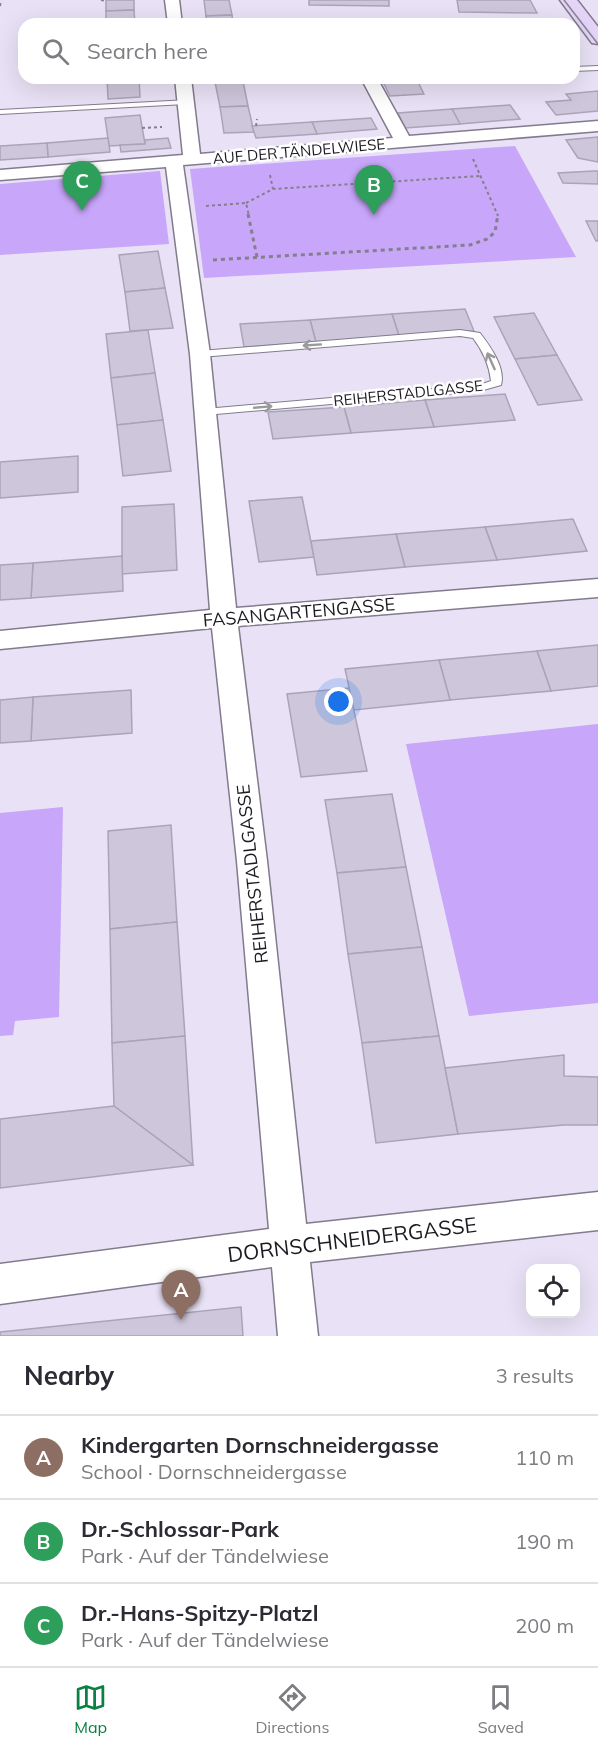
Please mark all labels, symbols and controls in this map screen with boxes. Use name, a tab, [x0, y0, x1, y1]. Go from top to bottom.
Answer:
search box	[18, 18, 580, 84]
icon: search	[39, 35, 72, 68]
text: Search here	[87, 37, 208, 65]
street label: AUF DER TÄNDELWIESE	[212, 134, 386, 168]
pin: C	[62, 162, 101, 211]
pin: B	[354, 166, 394, 215]
one-way arrow	[302, 340, 322, 351]
one-way arrow	[485, 353, 496, 371]
street label: REIHERSTADLGASSE	[332, 376, 484, 410]
one-way arrow	[253, 401, 273, 412]
street label: FASANGARTENGASSE	[202, 592, 396, 632]
your location	[324, 687, 353, 716]
street label: REIHERSTADLGASSE	[231, 783, 273, 965]
street label: DORNSCHNEIDERGASSE	[226, 1211, 478, 1267]
map controls	[526, 1264, 580, 1318]
button: locate	[526, 1264, 580, 1318]
pin: A	[162, 1270, 201, 1320]
text: Nearby	[24, 1359, 114, 1392]
text: 3 results	[496, 1363, 574, 1388]
text: Kindergarten Dornschneidergasse	[81, 1431, 439, 1459]
text: A	[36, 1445, 51, 1470]
text: 110 m	[515, 1445, 574, 1470]
text: School · Dornschneidergasse	[81, 1459, 347, 1484]
text: Dr.-Schlossar-Park	[81, 1515, 279, 1543]
text: B	[37, 1529, 50, 1554]
text: 190 m	[515, 1529, 574, 1554]
text: Park · Auf der Tändelwiese	[81, 1543, 329, 1568]
text: Dr.-Hans-Spitzy-Platzl	[81, 1599, 318, 1627]
text: C	[37, 1613, 50, 1638]
text: 200 m	[515, 1613, 574, 1638]
text: Park · Auf der Tändelwiese	[81, 1627, 329, 1652]
tab: Map	[74, 1681, 107, 1737]
tab: Directions	[255, 1681, 329, 1737]
tab: Saved	[478, 1681, 524, 1737]

